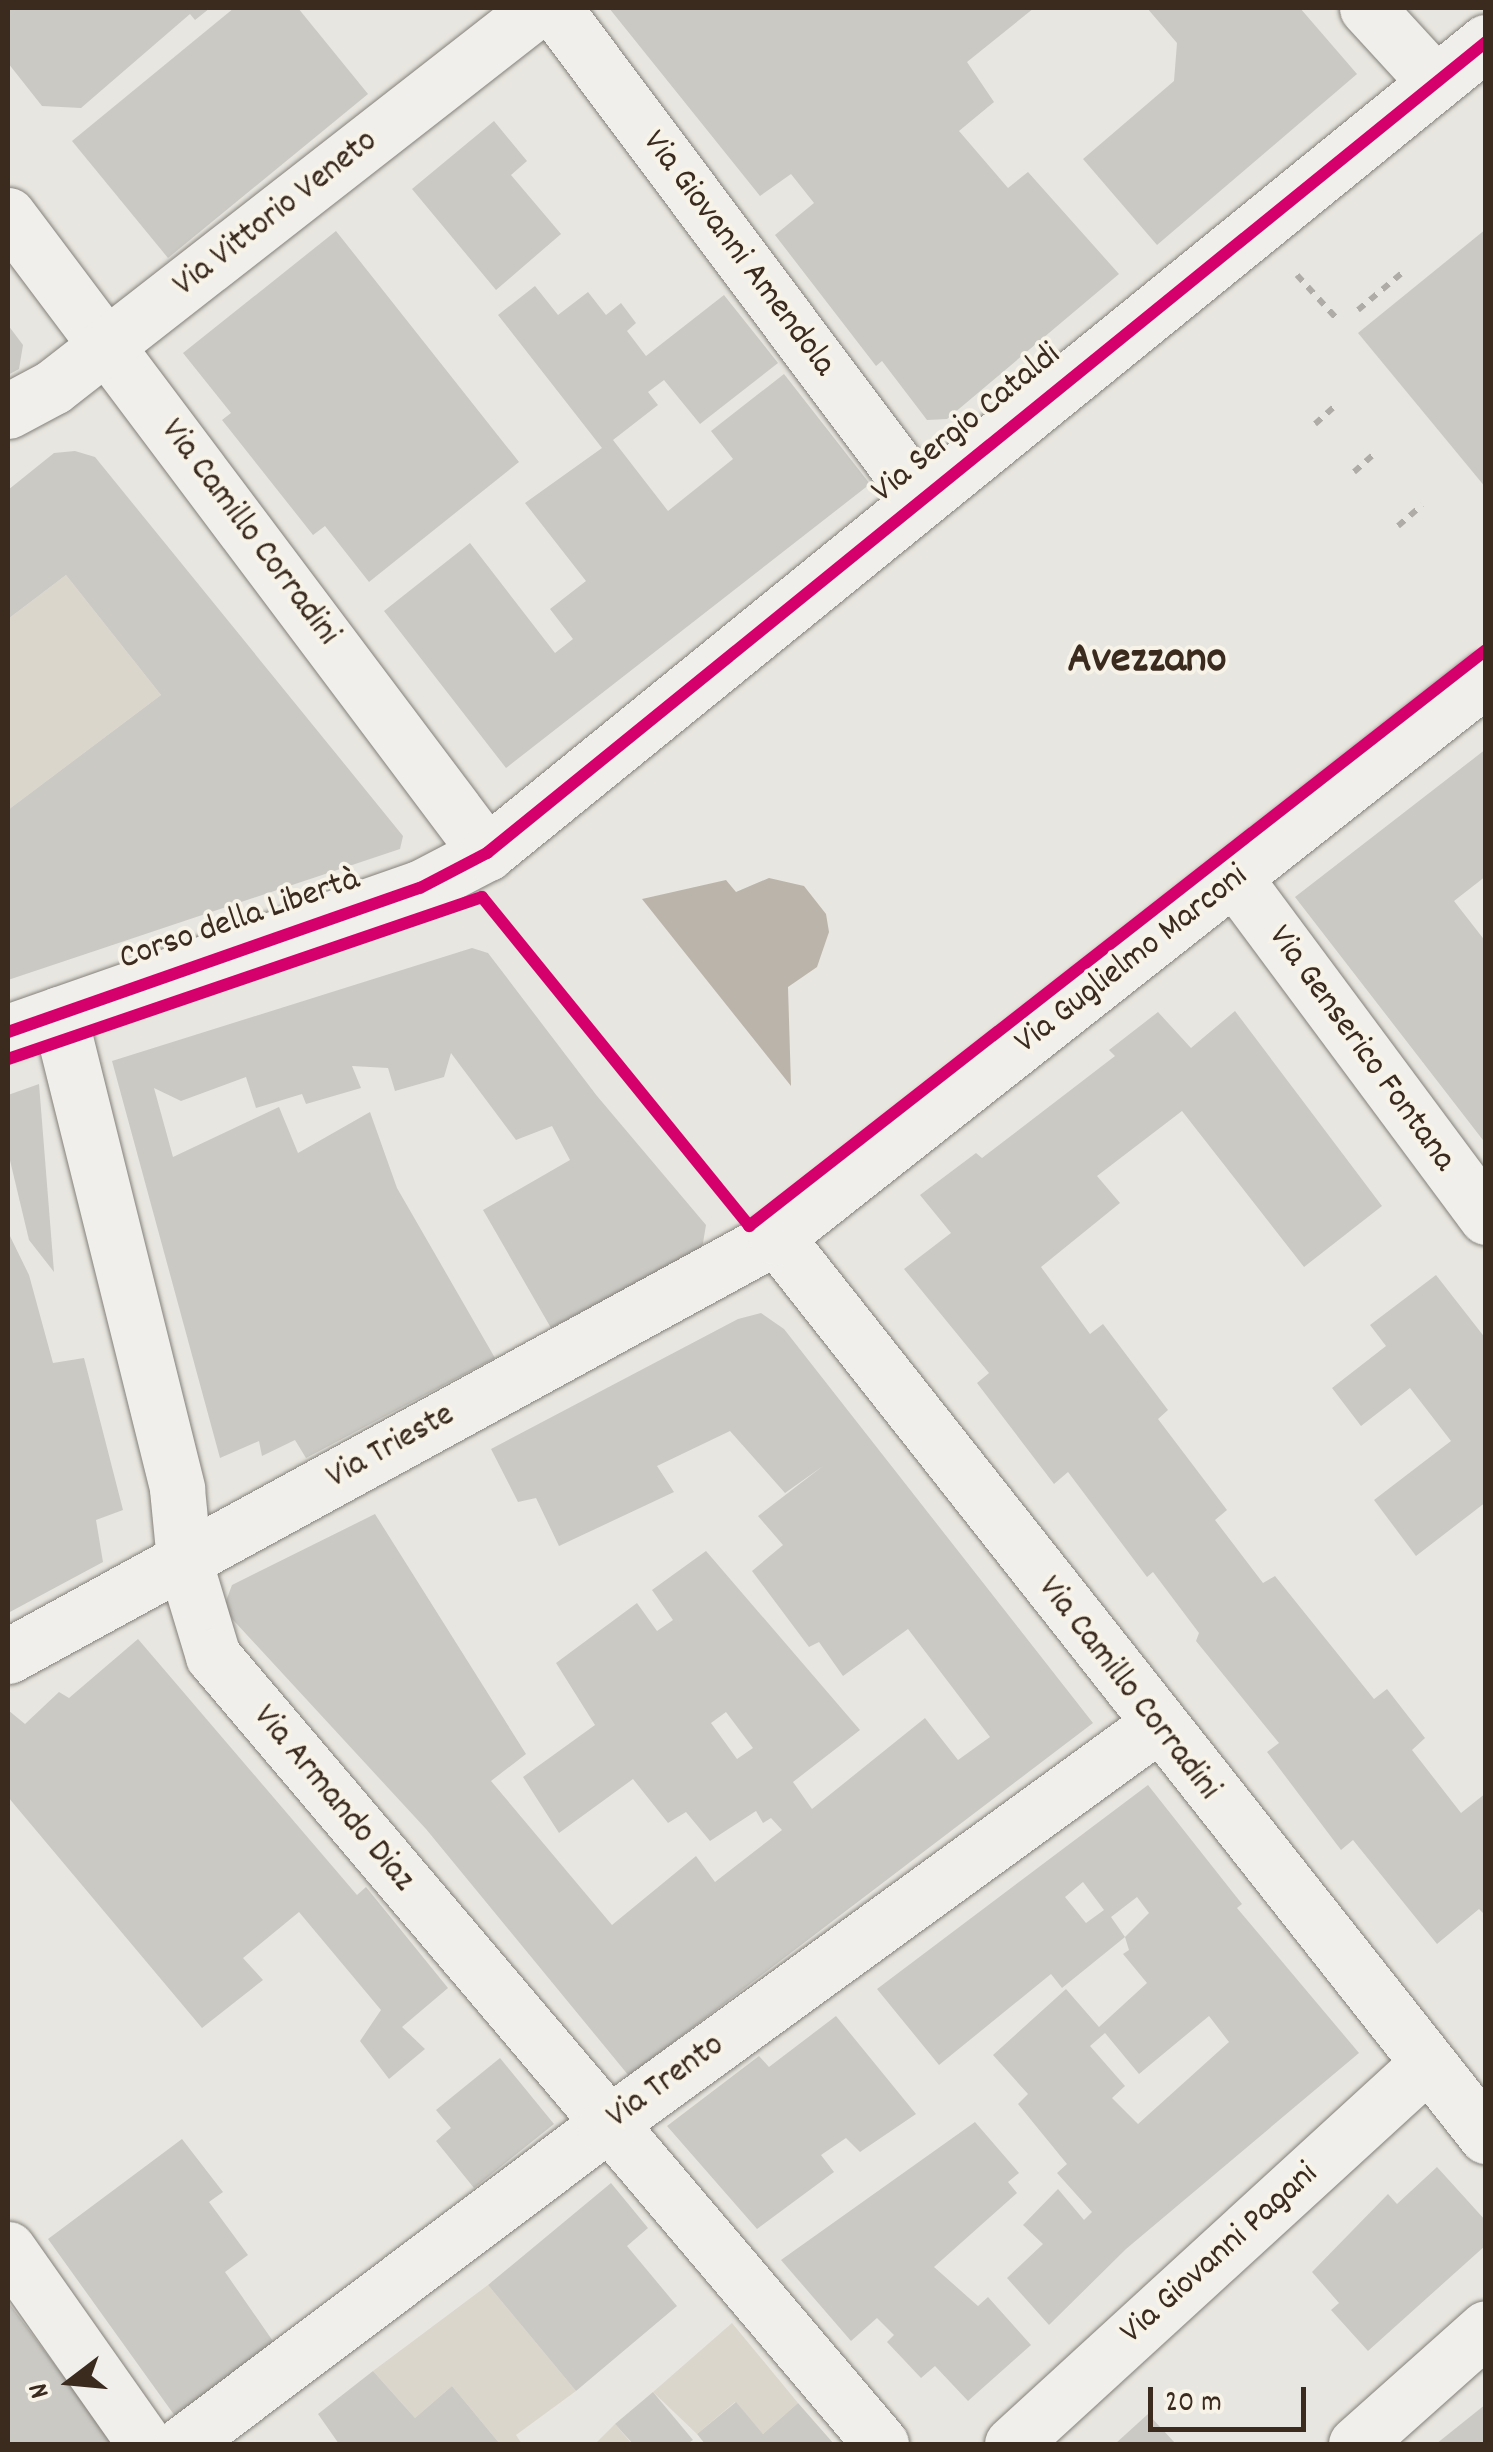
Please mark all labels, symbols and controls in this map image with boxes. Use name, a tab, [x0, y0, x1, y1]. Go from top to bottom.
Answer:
street label: Via Vittorio Veneto	[166, 121, 386, 307]
street label: Via Giovanni Amendola	[632, 123, 844, 385]
street label: Via Sergio Cataldi	[864, 335, 1070, 513]
street label: Via Camillo Corradini	[150, 411, 348, 655]
district label: Avezzano	[1067, 635, 1227, 689]
street label: Via Guglielmo Marconi	[1007, 856, 1257, 1064]
street label: Corso della Libertà	[114, 859, 366, 981]
street label: Via Genserico Fontana	[1258, 918, 1464, 1180]
street label: Via Trieste	[320, 1395, 462, 1499]
street label: Via Camillo Corradini	[1028, 1569, 1228, 1809]
street label: Via Armando Diaz	[243, 1697, 423, 1901]
street label: Via Trento	[599, 2025, 733, 2139]
street label: Via Giovanni Pagani	[1112, 2154, 1328, 2354]
north arrow	[20, 2332, 120, 2432]
scale bar	[1153, 2367, 1310, 2429]
text: N	[20, 2378, 62, 2402]
text: 20 m	[1165, 2383, 1222, 2426]

